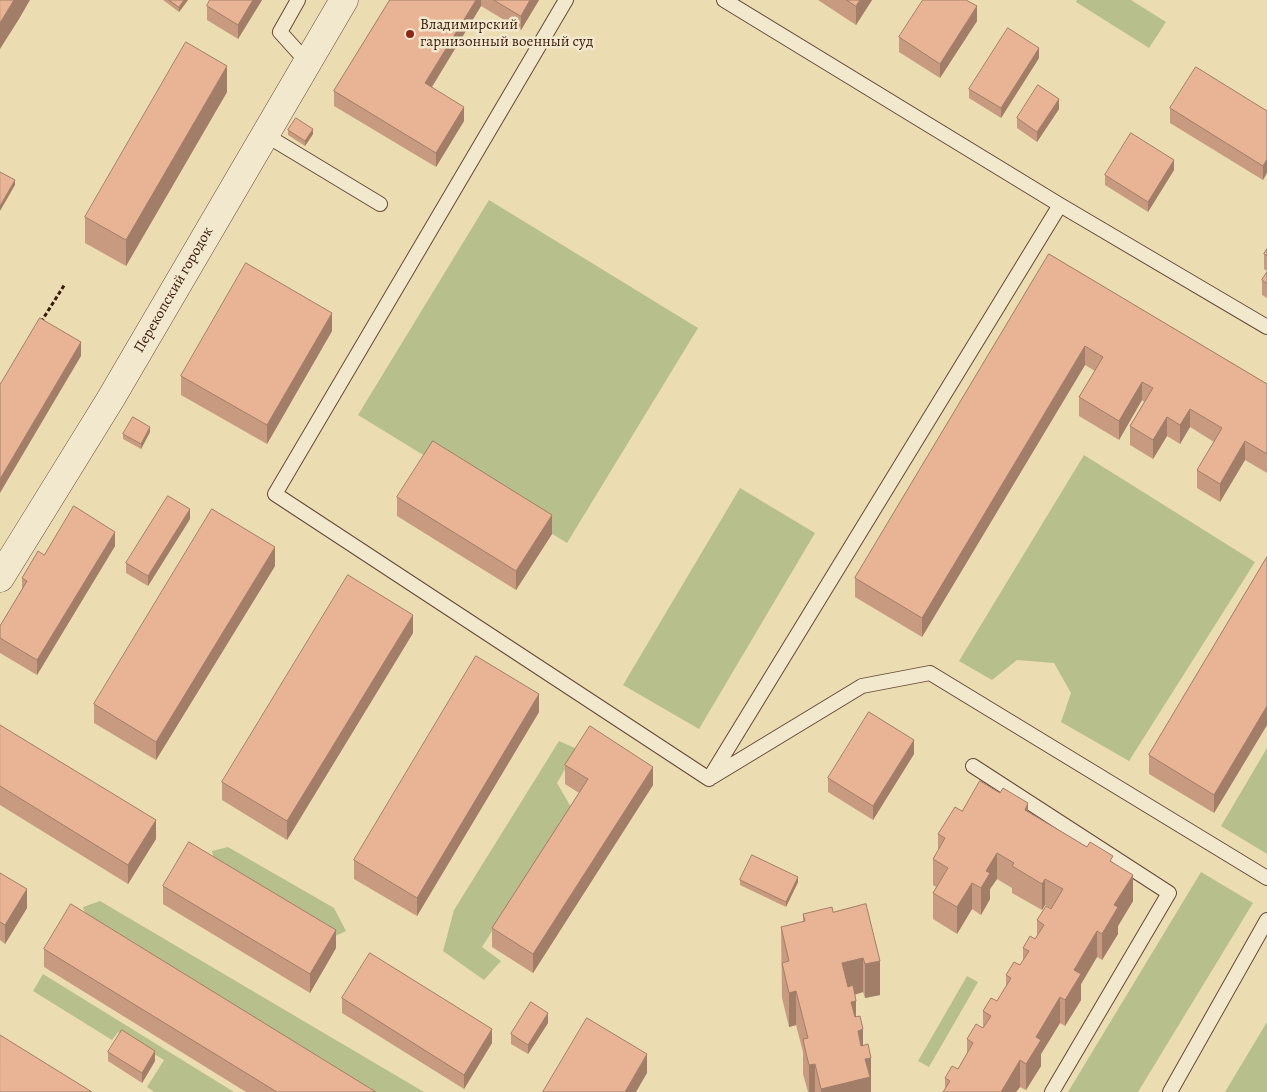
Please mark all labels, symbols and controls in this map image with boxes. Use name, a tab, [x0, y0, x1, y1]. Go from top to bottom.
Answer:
place label: Владимирский гарнизонный военный суд	[420, 16, 593, 51]
marker: Владимирский гарнизонный военный суд	[404, 28, 416, 40]
street label: Перекопский городок	[131, 224, 217, 356]

